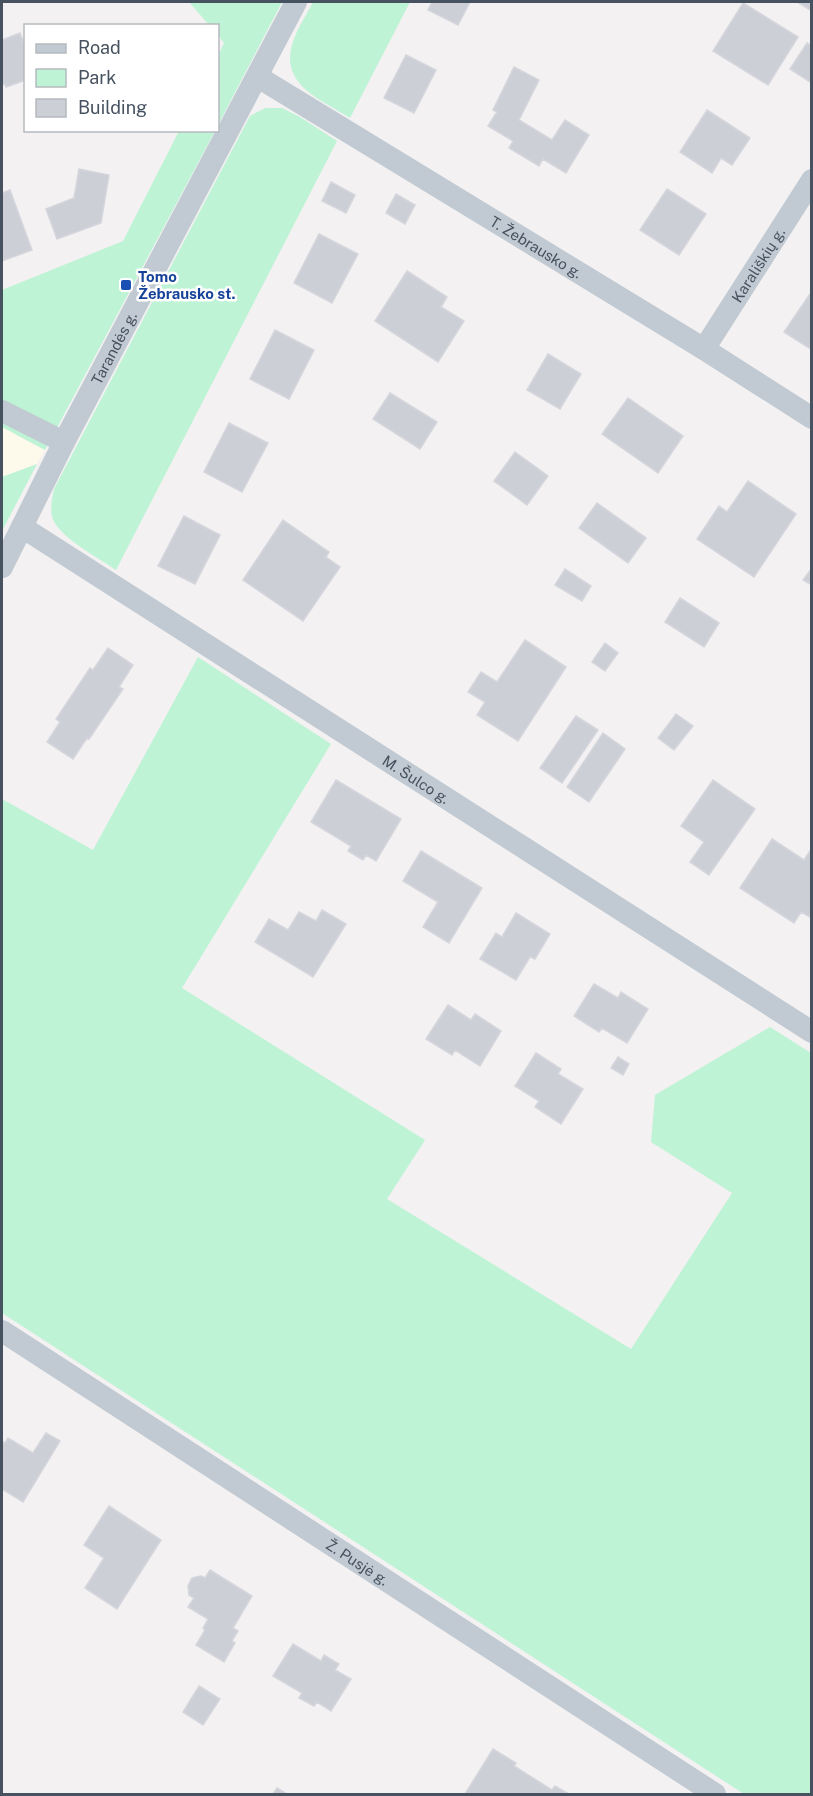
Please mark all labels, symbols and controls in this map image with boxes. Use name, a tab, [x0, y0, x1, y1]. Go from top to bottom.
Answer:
legend	[24, 24, 219, 132]
text: Road	[78, 37, 121, 58]
text: Park	[78, 67, 116, 88]
text: Building	[78, 97, 147, 118]
street label: T. Žebrausko g.	[487, 212, 585, 281]
street label: Karališkių g.	[728, 224, 788, 305]
place label: Tomo Žebrausko st.	[138, 268, 235, 302]
marker: Tomo Žebrausko st.	[119, 278, 133, 292]
street label: Tarandės g.	[87, 308, 140, 387]
street label: M. Šulco g.	[380, 751, 453, 807]
street label: Ž. Pusjė g.	[323, 1535, 392, 1588]

